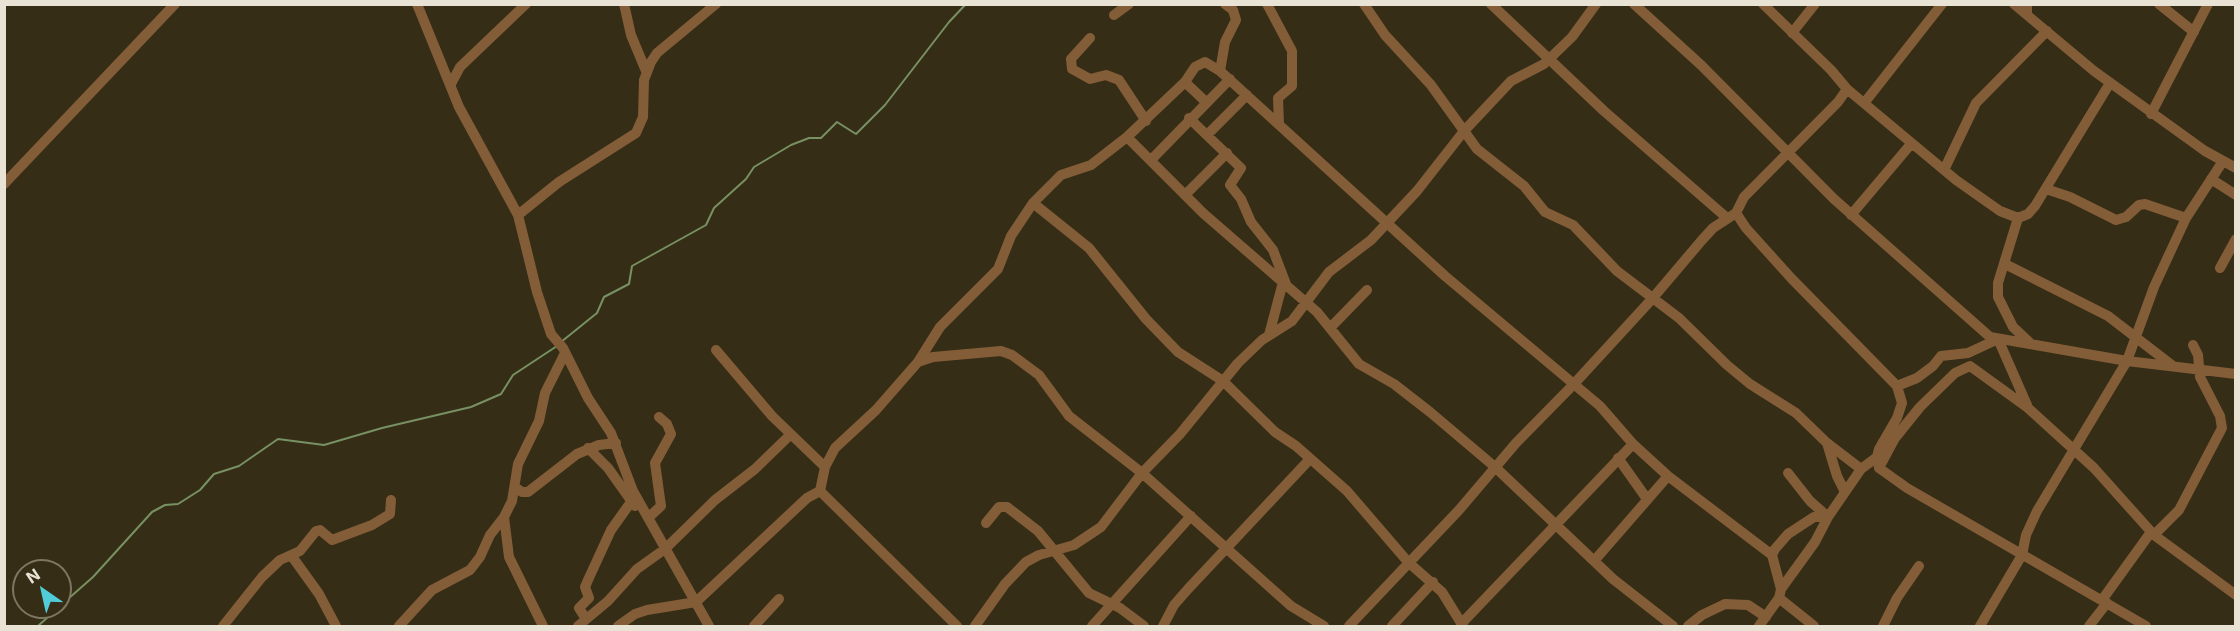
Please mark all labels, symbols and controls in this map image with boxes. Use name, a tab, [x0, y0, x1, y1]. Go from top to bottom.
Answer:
north arrow	[12, 559, 72, 619]
text: N	[22, 564, 44, 587]

